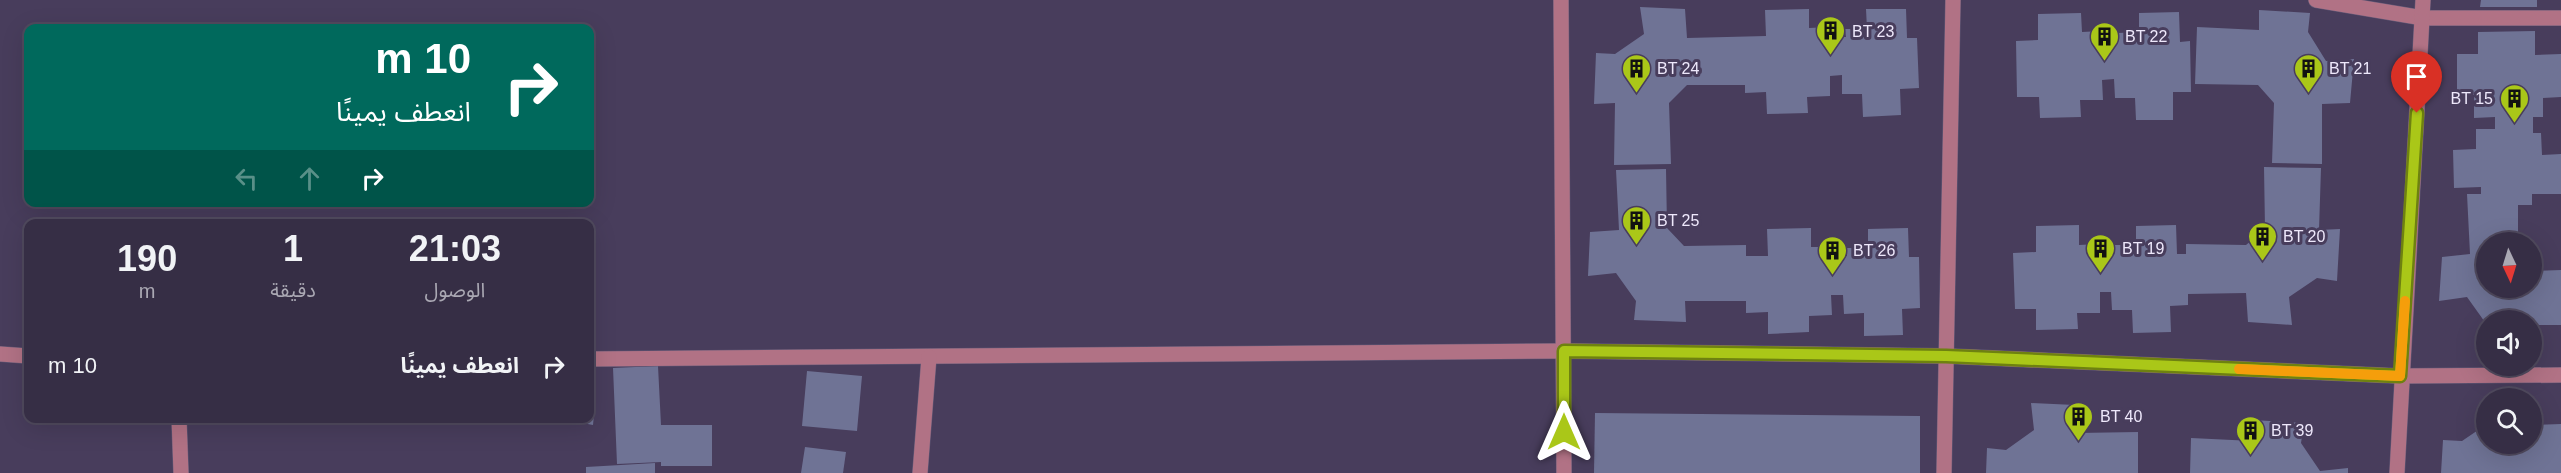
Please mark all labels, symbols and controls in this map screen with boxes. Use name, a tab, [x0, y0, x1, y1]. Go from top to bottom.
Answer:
building icon: BT 23	[1815, 15, 1847, 57]
building icon: BT 22	[2088, 20, 2120, 62]
place label: BT 23	[1852, 23, 1895, 40]
place label: BT 22	[2125, 28, 2168, 45]
text: 10 m	[375, 35, 471, 82]
icon: right	[492, 48, 570, 126]
pin	[2391, 51, 2442, 113]
building icon: BT 24	[1620, 52, 1652, 94]
building icon: BT 21	[2292, 52, 2324, 94]
place label: BT 24	[1657, 60, 1700, 77]
place label: BT 21	[2329, 60, 2372, 77]
icon: arrive	[2400, 60, 2433, 93]
building icon: BT 15	[2498, 82, 2530, 124]
place label: BT 15	[2451, 90, 2493, 107]
text: انعطف يمينًا	[336, 97, 471, 127]
icon: left	[230, 162, 263, 195]
icon: ahead	[293, 162, 326, 195]
icon: right	[356, 162, 389, 195]
building icon: BT 25	[1620, 204, 1652, 246]
place label: BT 25	[1657, 212, 1700, 229]
building icon: BT 20	[2246, 220, 2278, 262]
text: 1	[283, 228, 303, 269]
text: 21:03	[409, 228, 501, 269]
place label: BT 20	[2283, 228, 2326, 245]
building icon: BT 19	[2085, 232, 2117, 274]
north arrow	[2476, 232, 2542, 298]
map controls	[2476, 232, 2542, 454]
building icon: BT 26	[1816, 234, 1848, 276]
text: 190	[117, 238, 177, 279]
place label: BT 19	[2122, 240, 2165, 257]
place label: BT 26	[1853, 242, 1896, 259]
text: دقيقة	[270, 279, 316, 301]
text: الوصول	[424, 279, 485, 301]
text: m	[139, 280, 155, 302]
button: sound	[2476, 310, 2542, 376]
icon: right	[537, 350, 570, 383]
text: 10 m	[48, 353, 97, 378]
text: انعطف يمينًا	[400, 353, 519, 378]
button: search	[2476, 388, 2542, 454]
position arrow	[1532, 400, 1596, 464]
building icon: BT 40	[2063, 400, 2095, 442]
place label: BT 40	[2100, 408, 2143, 425]
building icon: BT 39	[2234, 414, 2266, 456]
place label: BT 39	[2271, 422, 2314, 439]

